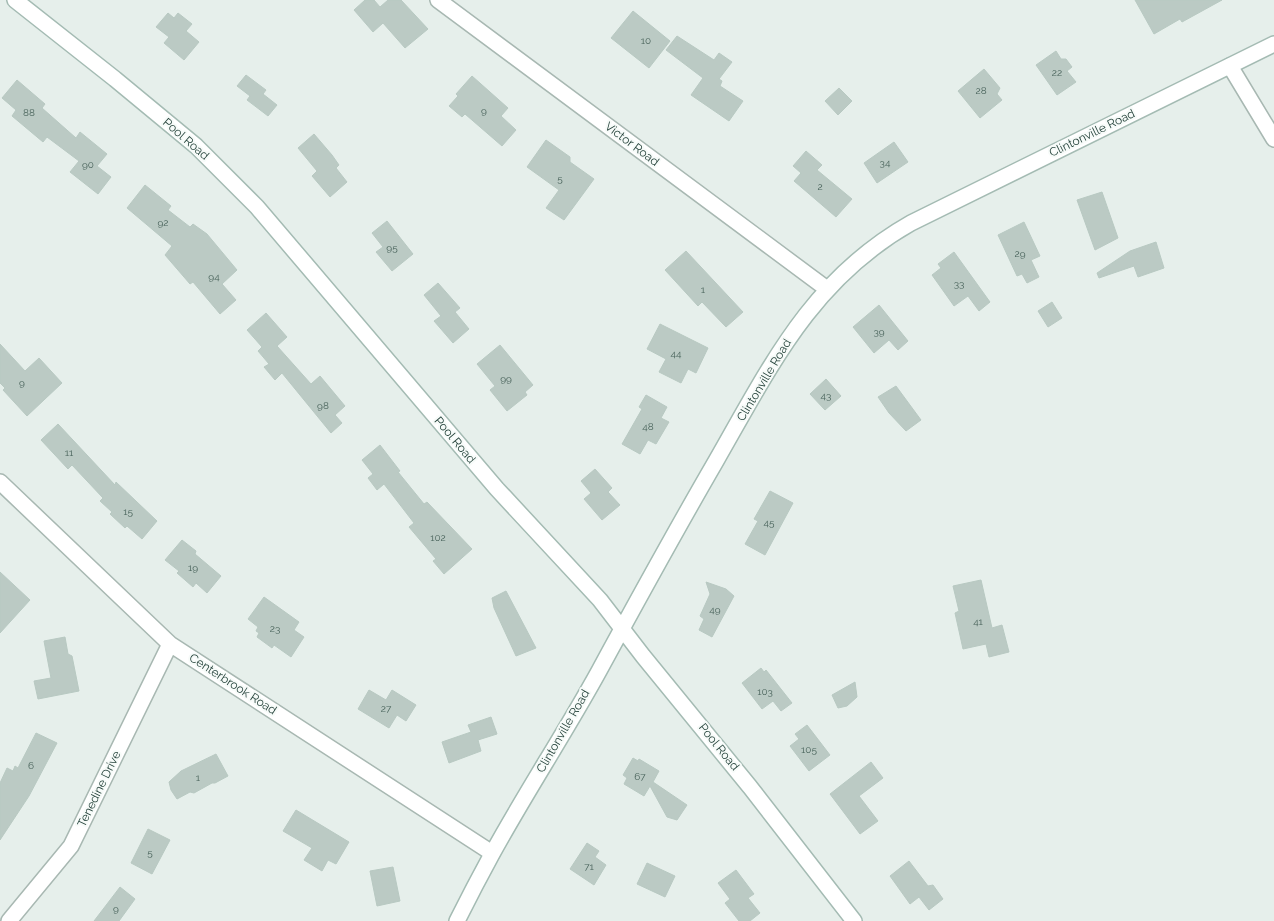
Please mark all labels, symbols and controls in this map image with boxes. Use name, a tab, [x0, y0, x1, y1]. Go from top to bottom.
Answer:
house number: 10	[641, 35, 651, 46]
house number: 22	[1052, 67, 1062, 78]
house number: 28	[975, 85, 987, 96]
house number: 9	[481, 105, 487, 116]
street label: Clintonville Road	[1047, 106, 1137, 160]
house number: 88	[23, 107, 35, 118]
street label: Pool Road	[160, 115, 212, 163]
street label: Victor Road	[602, 119, 662, 169]
house number: 34	[880, 157, 891, 168]
house number: 90	[82, 159, 94, 170]
house number: 5	[557, 173, 563, 184]
house number: 2	[817, 181, 823, 192]
house number: 92	[157, 217, 169, 228]
house number: 95	[386, 242, 398, 253]
house number: 29	[1014, 248, 1026, 259]
house number: 94	[208, 271, 220, 282]
house number: 33	[954, 278, 964, 289]
house number: 1	[701, 284, 706, 295]
house number: 39	[873, 326, 885, 337]
street label: Clintonville Road	[734, 336, 794, 424]
house number: 44	[671, 348, 682, 359]
house number: 99	[500, 373, 512, 384]
house number: 9	[19, 377, 25, 388]
house number: 43	[821, 390, 831, 401]
house number: 98	[317, 400, 329, 411]
street label: Pool Road	[432, 414, 478, 466]
house number: 48	[642, 421, 654, 432]
house number: 11	[65, 447, 74, 458]
house number: 15	[123, 506, 133, 517]
house number: 45	[764, 517, 775, 528]
house number: 102	[430, 532, 446, 543]
house number: 19	[188, 562, 198, 573]
house number: 49	[709, 604, 721, 615]
house number: 41	[973, 616, 984, 627]
house number: 23	[270, 623, 280, 634]
street label: Centerbrook Road	[187, 651, 279, 717]
house number: 103	[757, 686, 773, 697]
street label: Clintonville Road	[534, 687, 592, 775]
house number: 27	[381, 703, 392, 714]
street label: Pool Road	[696, 721, 742, 773]
house number: 105	[801, 744, 817, 755]
street label: Tenedine Drive	[75, 749, 123, 829]
house number: 6	[28, 760, 34, 771]
house number: 67	[634, 771, 646, 782]
house number: 1	[196, 772, 201, 783]
house number: 5	[147, 847, 153, 858]
house number: 71	[584, 861, 595, 872]
house number: 9	[113, 903, 119, 914]

